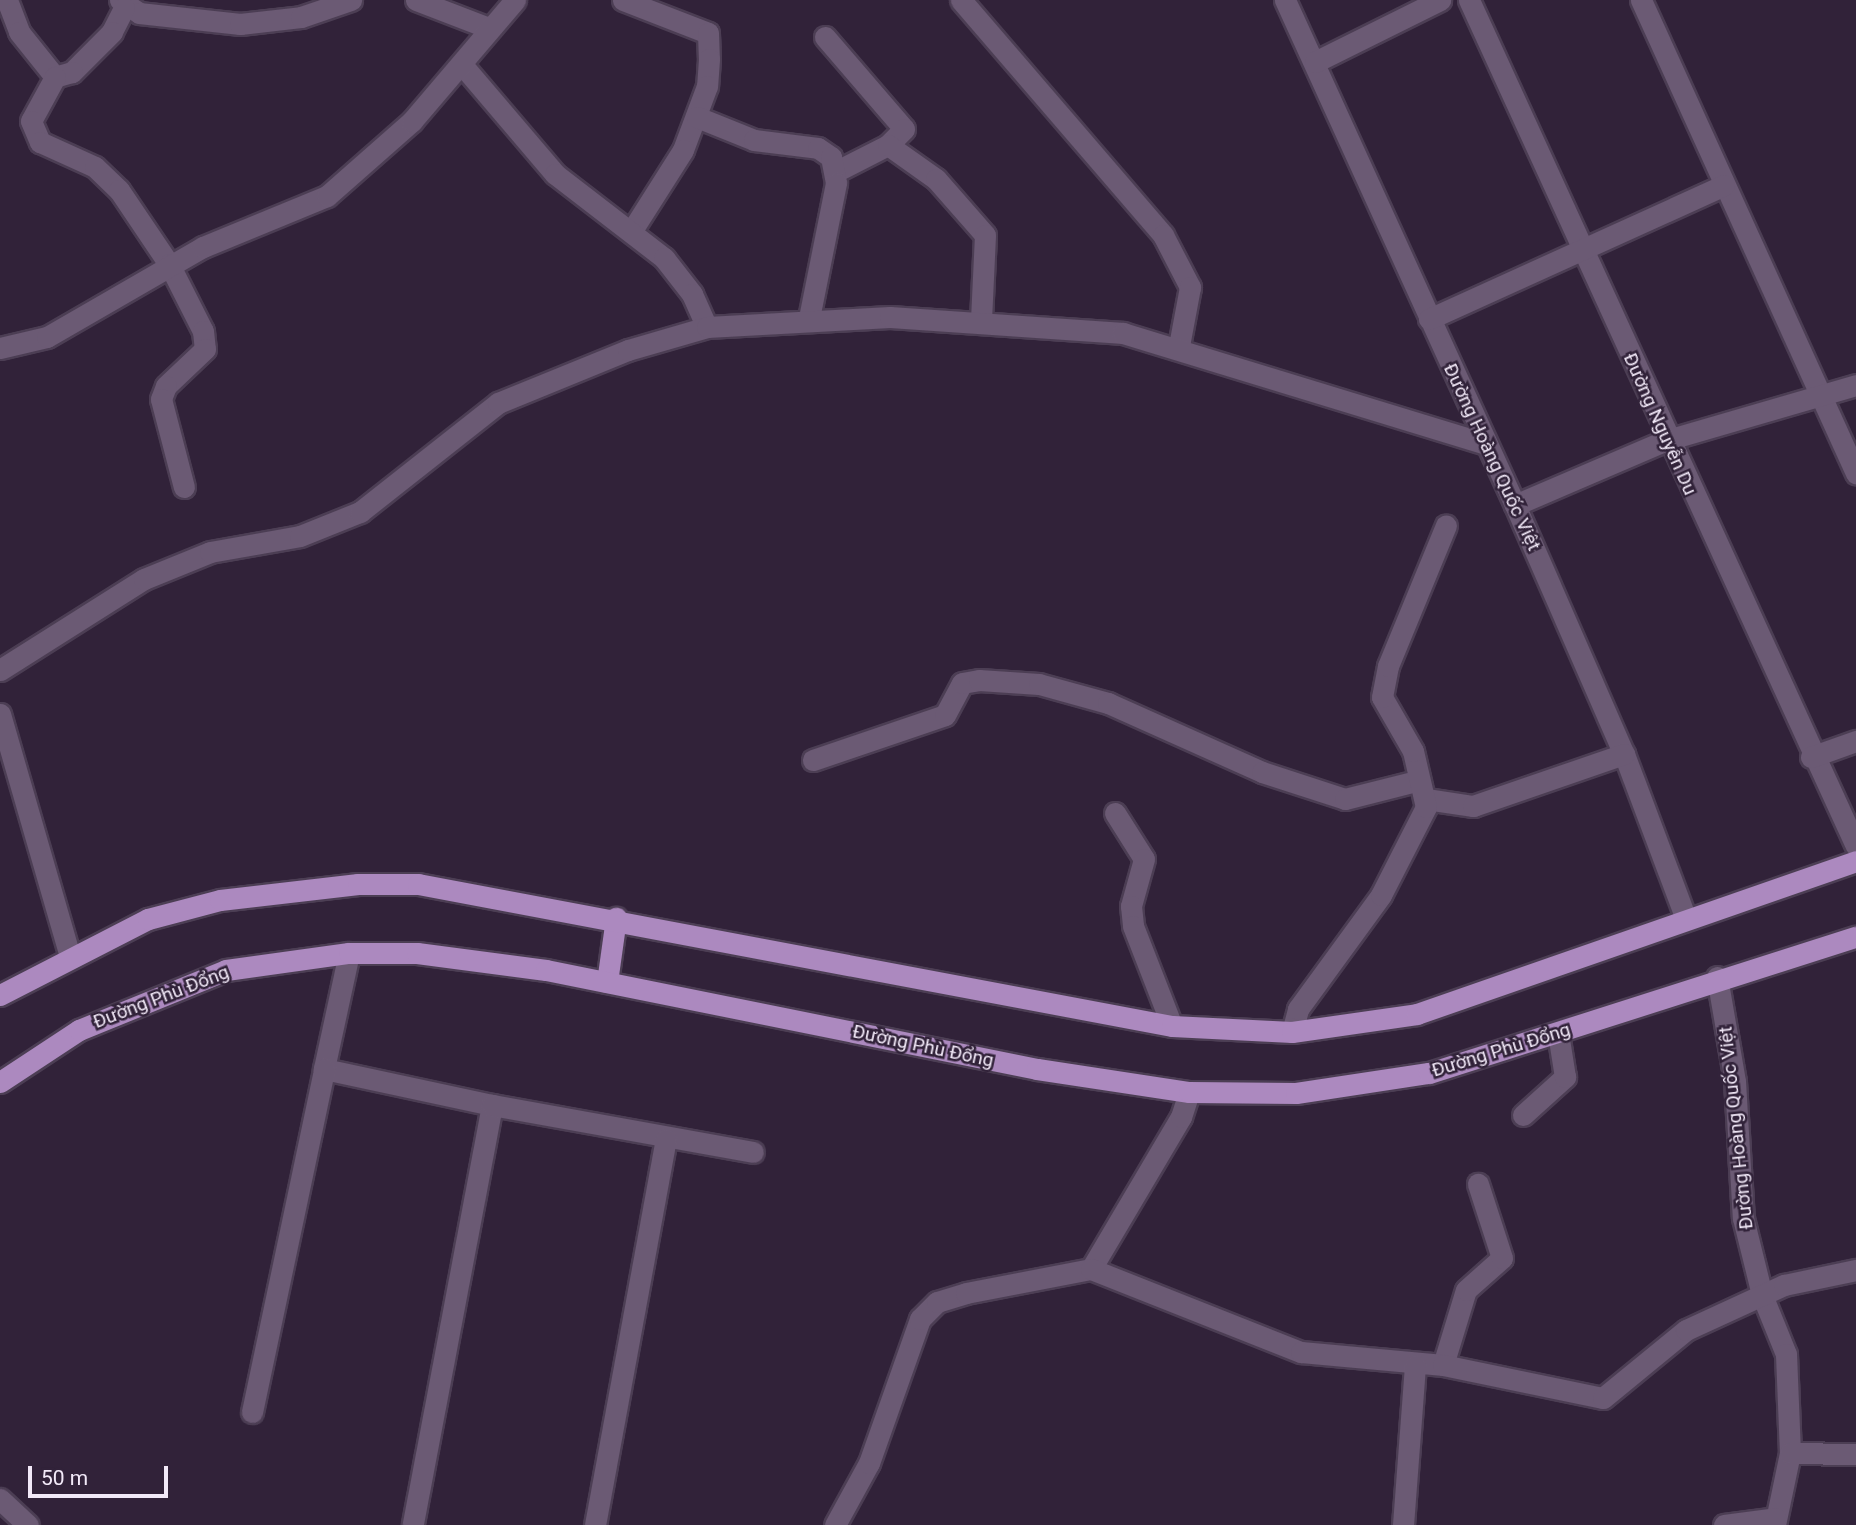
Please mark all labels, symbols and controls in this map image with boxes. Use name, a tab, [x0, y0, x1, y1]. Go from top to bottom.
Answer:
street label: Đường Nguyễn Du	[1618, 349, 1702, 499]
street label: Đường Hoàng Quốc Việt	[1439, 360, 1545, 554]
street label: Đường Phù Đổng	[90, 961, 232, 1033]
street label: Đường Phù Đổng	[1429, 1018, 1573, 1082]
street label: Đường Phù Đổng	[850, 1020, 996, 1072]
street label: Đường Hoàng Quốc Việt	[1714, 1025, 1758, 1231]
scale bar	[32, 1452, 172, 1496]
text: 50 m	[41, 1466, 88, 1490]

